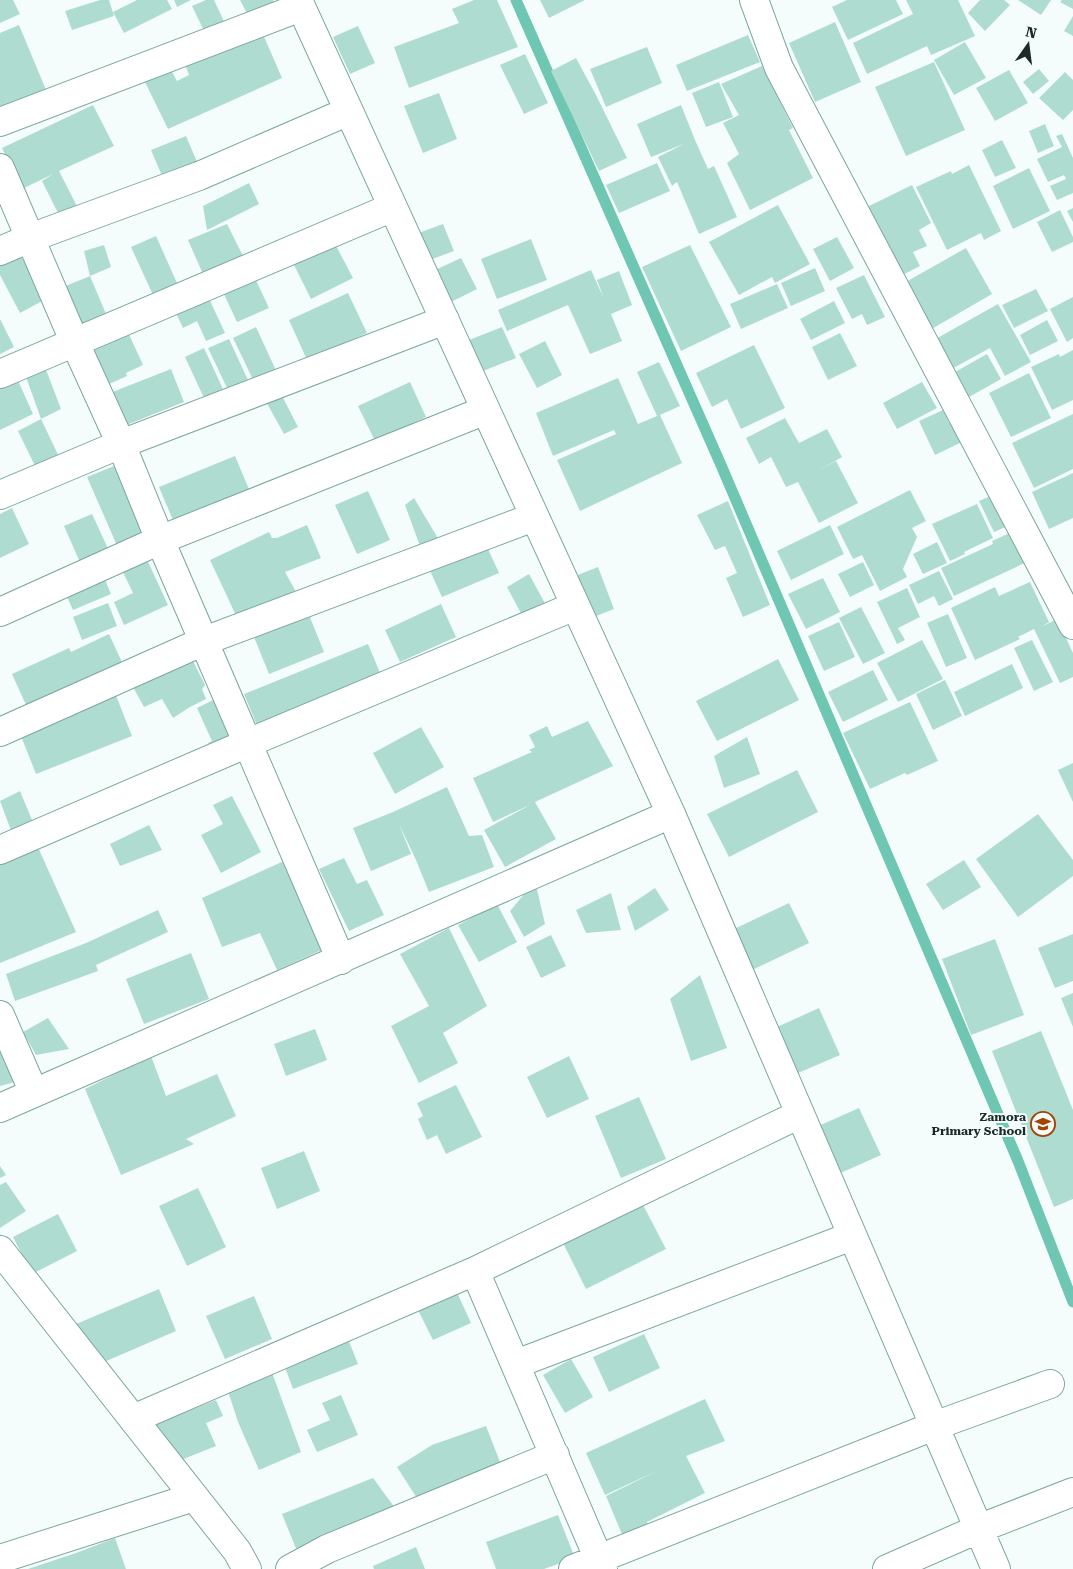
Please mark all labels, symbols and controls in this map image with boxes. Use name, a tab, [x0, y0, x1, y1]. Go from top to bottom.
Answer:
north arrow	[1003, 20, 1053, 70]
text: N	[1024, 23, 1039, 42]
place label: Zamora Primary School	[931, 1110, 1026, 1138]
school or university icon: Zamora Primary School	[1030, 1111, 1056, 1137]

